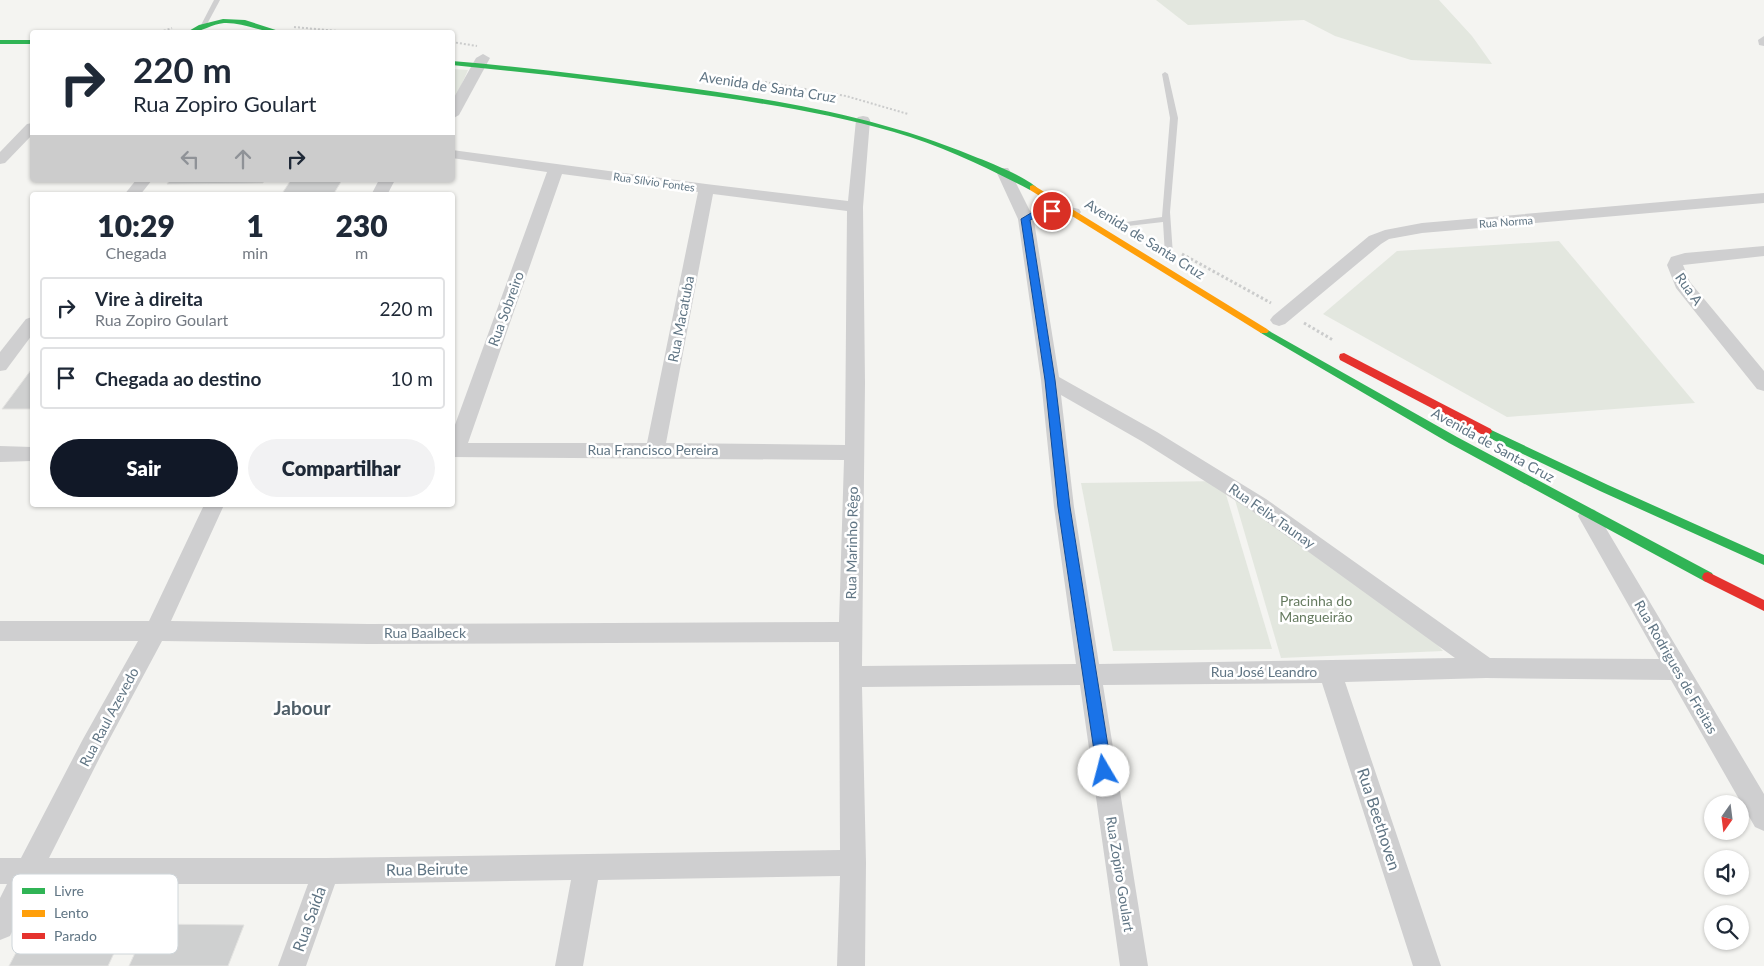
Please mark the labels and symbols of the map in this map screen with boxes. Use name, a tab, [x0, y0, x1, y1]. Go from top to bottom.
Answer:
street label: Avenida de Santa Cruz	[699, 67, 838, 106]
street label: Rua Sílvio Fontes	[612, 169, 696, 194]
pin	[1031, 190, 1073, 232]
street label: Avenida de Santa Cruz	[1082, 195, 1208, 282]
street label: Rua Norma	[1479, 213, 1533, 230]
street label: Rua Sobreiro	[484, 269, 527, 349]
street label: Rua A	[1672, 269, 1707, 309]
street label: Rua Macatuba	[664, 274, 697, 364]
street label: Avenida de Santa Cruz	[1429, 404, 1558, 485]
street label: Rua Francisco Pereira	[587, 441, 719, 458]
street label: Rua Felix Taunay	[1226, 479, 1319, 552]
street label: Rua Marinho Rêgo	[842, 486, 861, 600]
park label: Pracinha do Mangueirão	[1279, 592, 1353, 625]
street label: Rua Rodrigues de Freitas	[1631, 597, 1722, 736]
street label: Rua Baalbeck	[384, 624, 467, 641]
street label: Rua José Leandro	[1211, 663, 1317, 680]
street label: Rua Raul Azevedo	[75, 664, 142, 769]
district label: Jabour	[274, 696, 331, 719]
position arrow	[1077, 744, 1129, 796]
street label: Rua Beethoven	[1354, 765, 1405, 872]
north arrow	[1704, 795, 1749, 840]
street label: Rua Zopiro Goulart	[1103, 815, 1138, 933]
street label: Rua Beirute	[386, 858, 468, 879]
legend	[12, 874, 178, 954]
text: Livre	[54, 882, 84, 899]
street label: Rua Saída	[288, 884, 329, 954]
text: Lento	[54, 904, 89, 921]
text: Parado	[54, 927, 97, 944]

